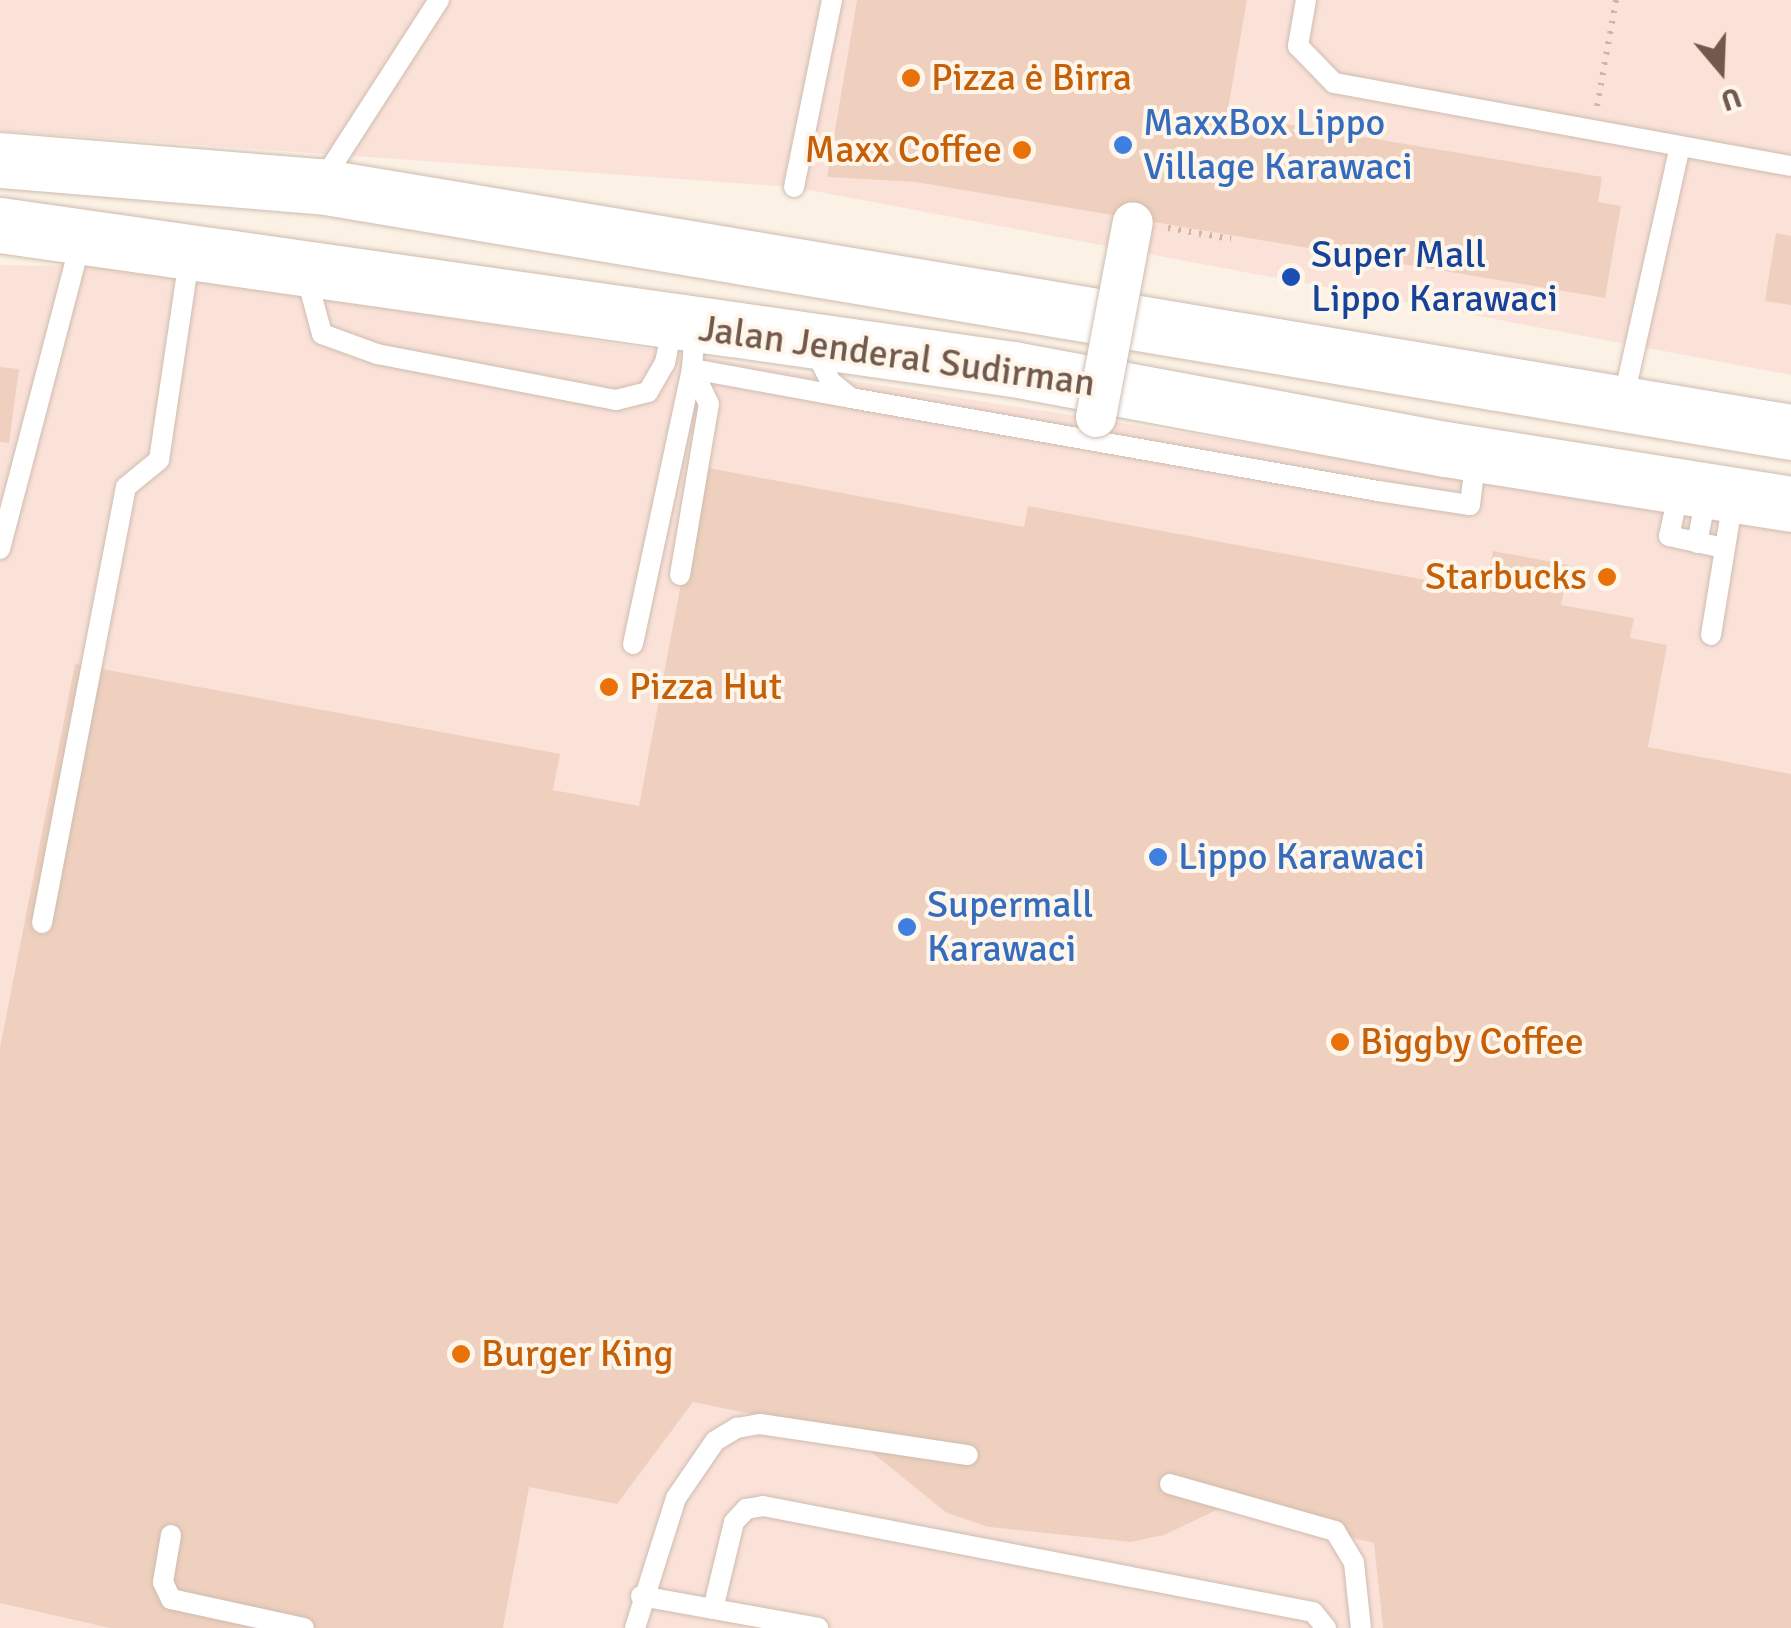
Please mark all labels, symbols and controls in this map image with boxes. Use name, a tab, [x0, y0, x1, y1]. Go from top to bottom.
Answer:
north arrow	[1671, 20, 1771, 120]
place label: Pizza ė Birra	[931, 55, 1132, 101]
marker: Pizza ė Birra	[900, 67, 922, 89]
text: U	[1716, 79, 1745, 118]
place label: MaxxBox Lippo Village Karawaci	[1143, 100, 1413, 190]
place label: Maxx Coffee	[804, 127, 1002, 173]
marker: MaxxBox Lippo Village Karawaci	[1112, 134, 1134, 156]
marker: Maxx Coffee	[1011, 139, 1033, 161]
place label: Super Mall Lippo Karawaci	[1311, 232, 1558, 322]
marker: Super Mall Lippo Karawaci	[1280, 266, 1302, 288]
street label: Jalan Jenderal Sudirman	[696, 306, 1098, 406]
place label: Starbucks	[1425, 554, 1587, 600]
marker: Starbucks	[1596, 566, 1618, 588]
place label: Pizza Hut	[629, 664, 782, 710]
marker: Pizza Hut	[598, 676, 620, 698]
place label: Lippo Karawaci	[1178, 834, 1425, 880]
marker: Lippo Karawaci	[1147, 846, 1169, 868]
place label: Supermall Karawaci	[927, 882, 1093, 972]
marker: Supermall Karawaci	[896, 916, 918, 938]
place label: Biggby Coffee	[1360, 1019, 1584, 1065]
marker: Biggby Coffee	[1329, 1031, 1351, 1053]
place label: Burger King	[481, 1331, 674, 1377]
marker: Burger King	[450, 1343, 472, 1365]

